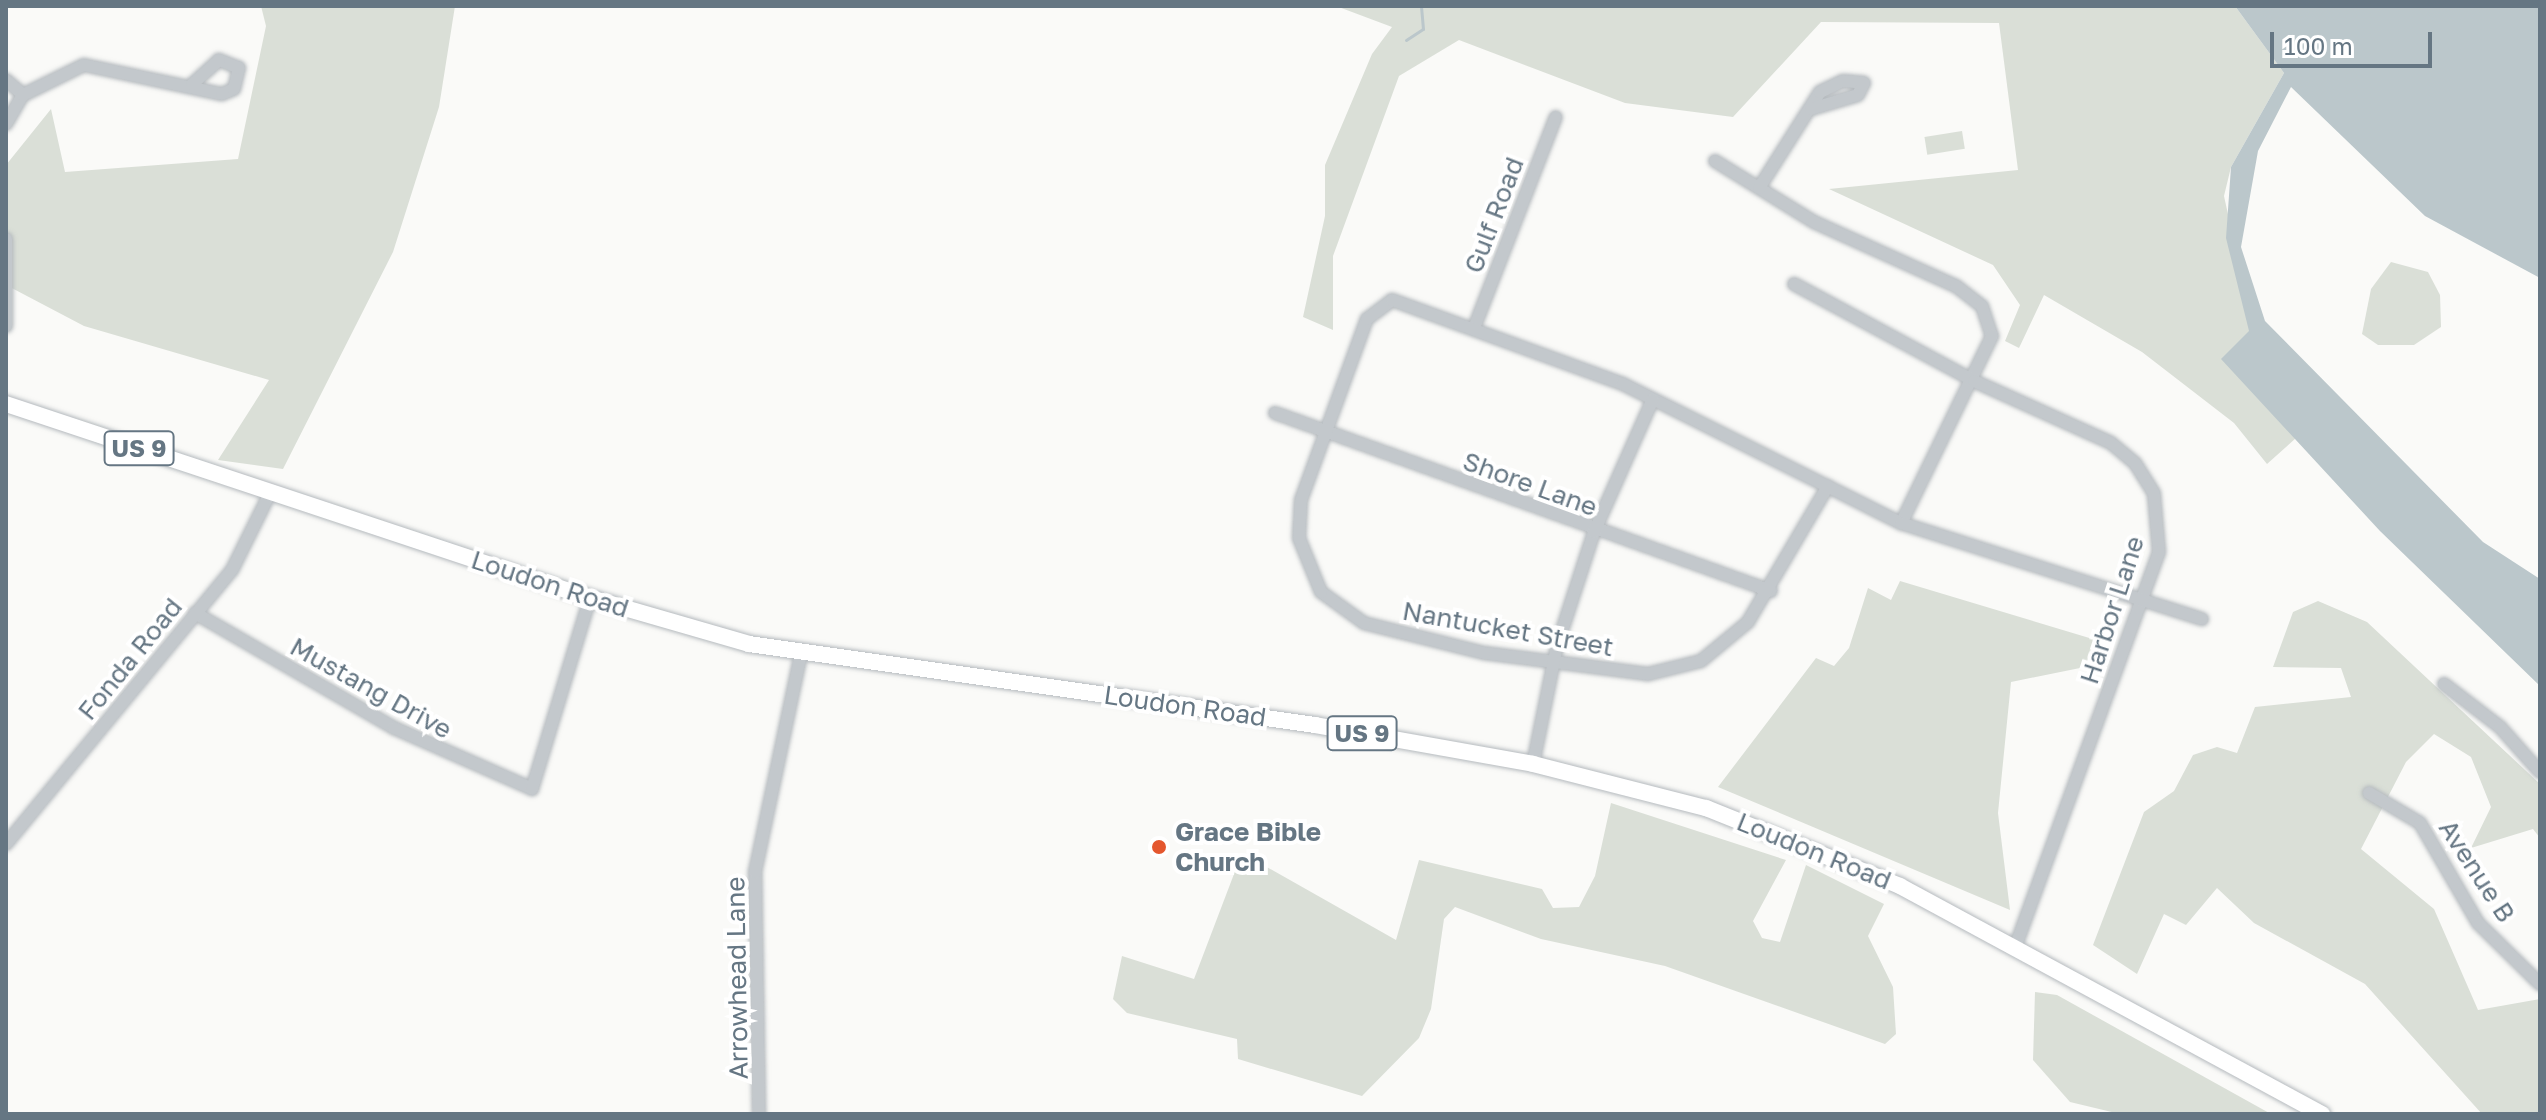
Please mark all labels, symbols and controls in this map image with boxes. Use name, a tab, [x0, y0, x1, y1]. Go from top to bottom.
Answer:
scale bar	[2274, 16, 2436, 66]
text: 100 m	[2284, 31, 2353, 60]
street label: Gulf Road	[1458, 153, 1530, 277]
road number: US 9	[103, 428, 175, 468]
street label: Shore Lane	[1459, 445, 1601, 523]
street label: Harbor Lane	[2073, 532, 2151, 688]
street label: Loudon Road	[467, 544, 633, 624]
street label: Fonda Road	[71, 592, 189, 726]
street label: Nantucket Street	[1400, 595, 1616, 663]
street label: Mustang Drive	[285, 631, 457, 745]
street label: Loudon Road	[1102, 679, 1268, 733]
road number: US 9	[1326, 713, 1398, 753]
street label: Loudon Road	[1732, 806, 1896, 896]
street label: Avenue B	[2432, 814, 2522, 928]
place label: Grace Bible Church	[1175, 816, 1321, 878]
marker: Grace Bible Church	[1150, 838, 1168, 856]
street label: Arrowhead Lane	[720, 876, 754, 1080]

